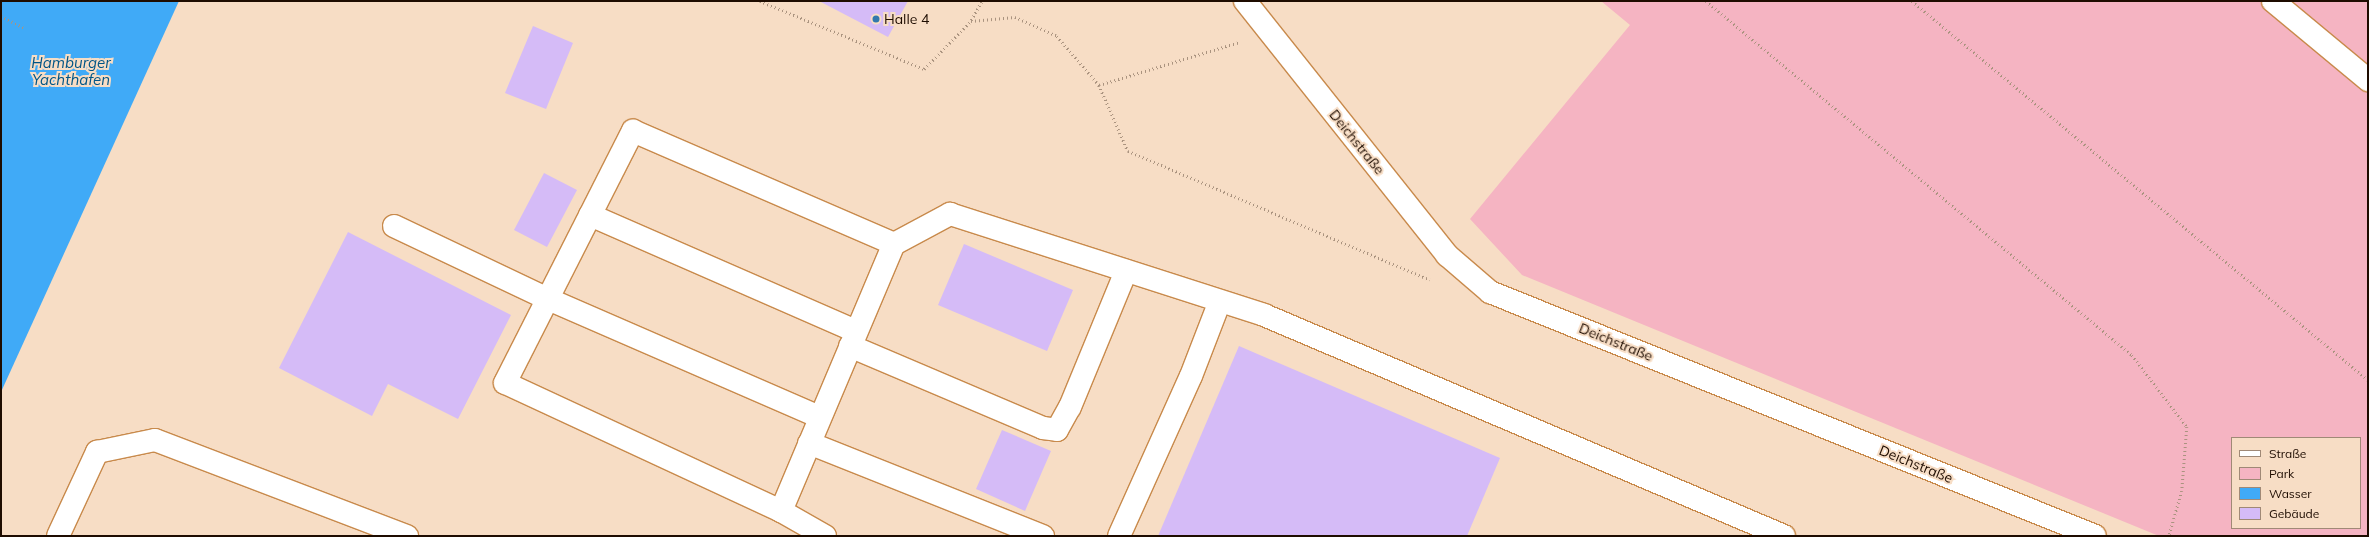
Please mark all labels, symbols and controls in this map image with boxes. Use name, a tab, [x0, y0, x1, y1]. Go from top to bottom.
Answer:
place label: Halle 4	[884, 11, 929, 27]
marker: Halle 4	[871, 14, 881, 24]
water label: Hamburger Yachthafen	[31, 53, 111, 88]
street label: Deichstraße	[1326, 106, 1388, 178]
street label: Deichstraße	[1577, 320, 1655, 364]
legend	[2231, 437, 2361, 529]
street label: Deichstraße	[1877, 442, 1955, 486]
text: Straße	[2269, 446, 2306, 461]
text: Park	[2269, 466, 2294, 481]
text: Wasser	[2269, 486, 2312, 501]
text: Gebäude	[2269, 506, 2319, 521]

